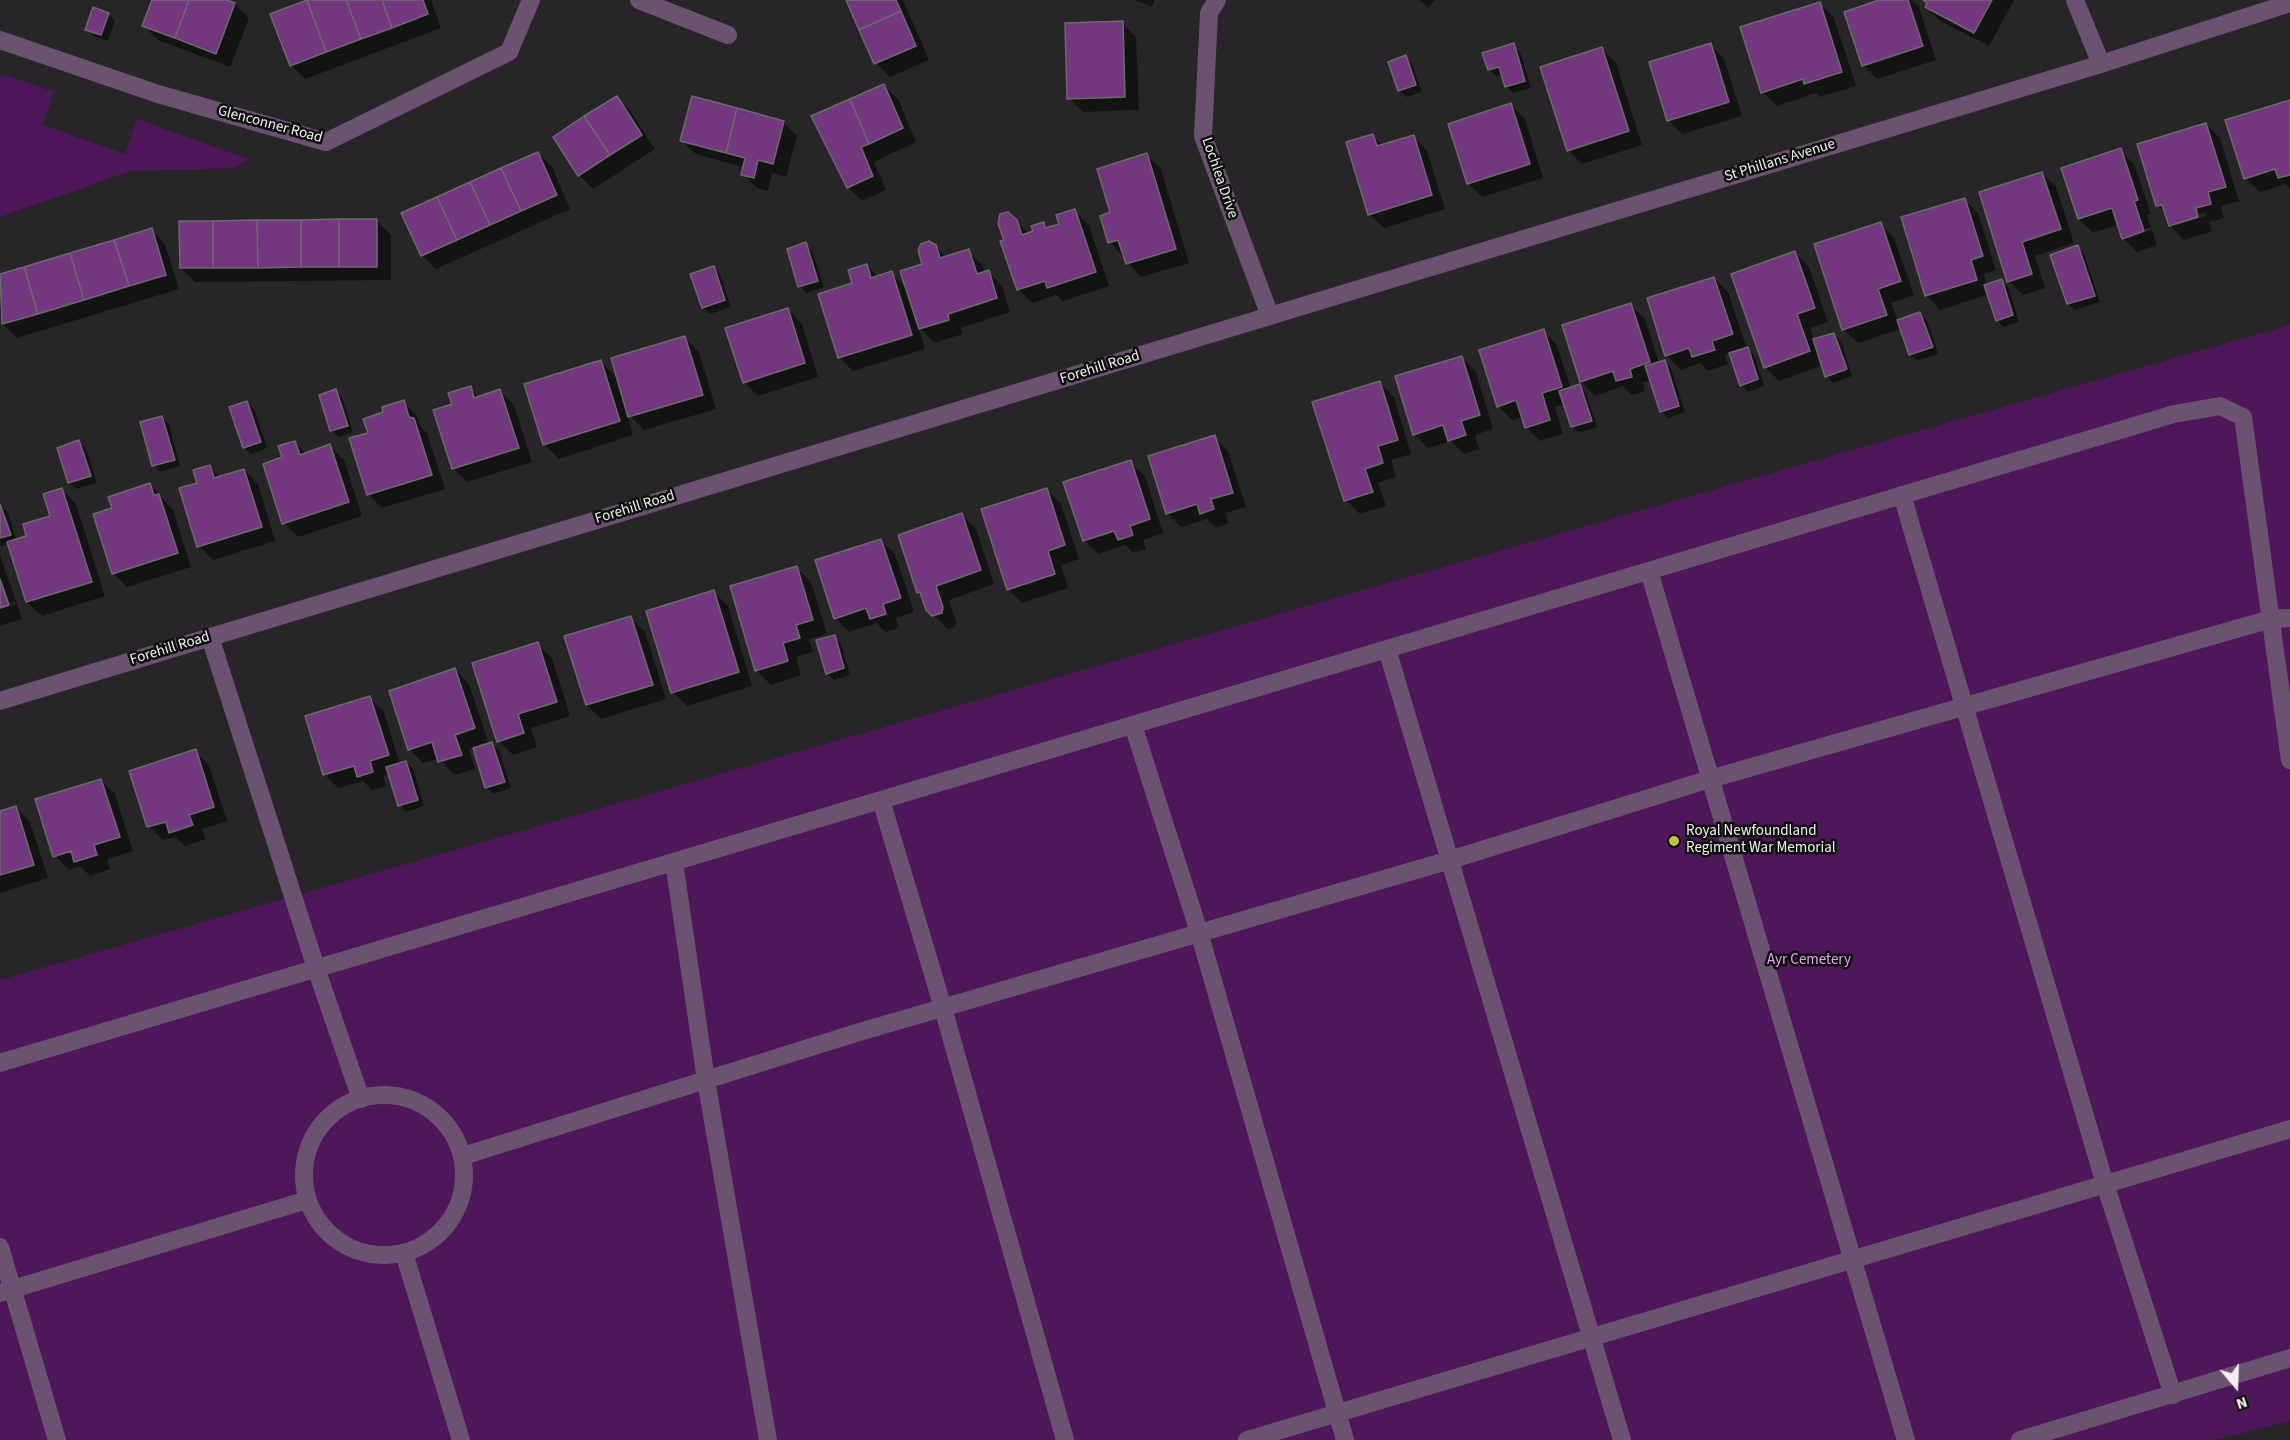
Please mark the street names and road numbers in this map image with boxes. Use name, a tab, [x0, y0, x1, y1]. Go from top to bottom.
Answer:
street label: Glenconner Road	[216, 102, 324, 148]
street label: Lochlea Drive	[1197, 135, 1241, 221]
street label: St Phillans Avenue	[1722, 136, 1838, 186]
street label: Forehill Road	[1058, 347, 1142, 389]
street label: Forehill Road	[593, 487, 677, 529]
street label: Forehill Road	[128, 628, 212, 670]

